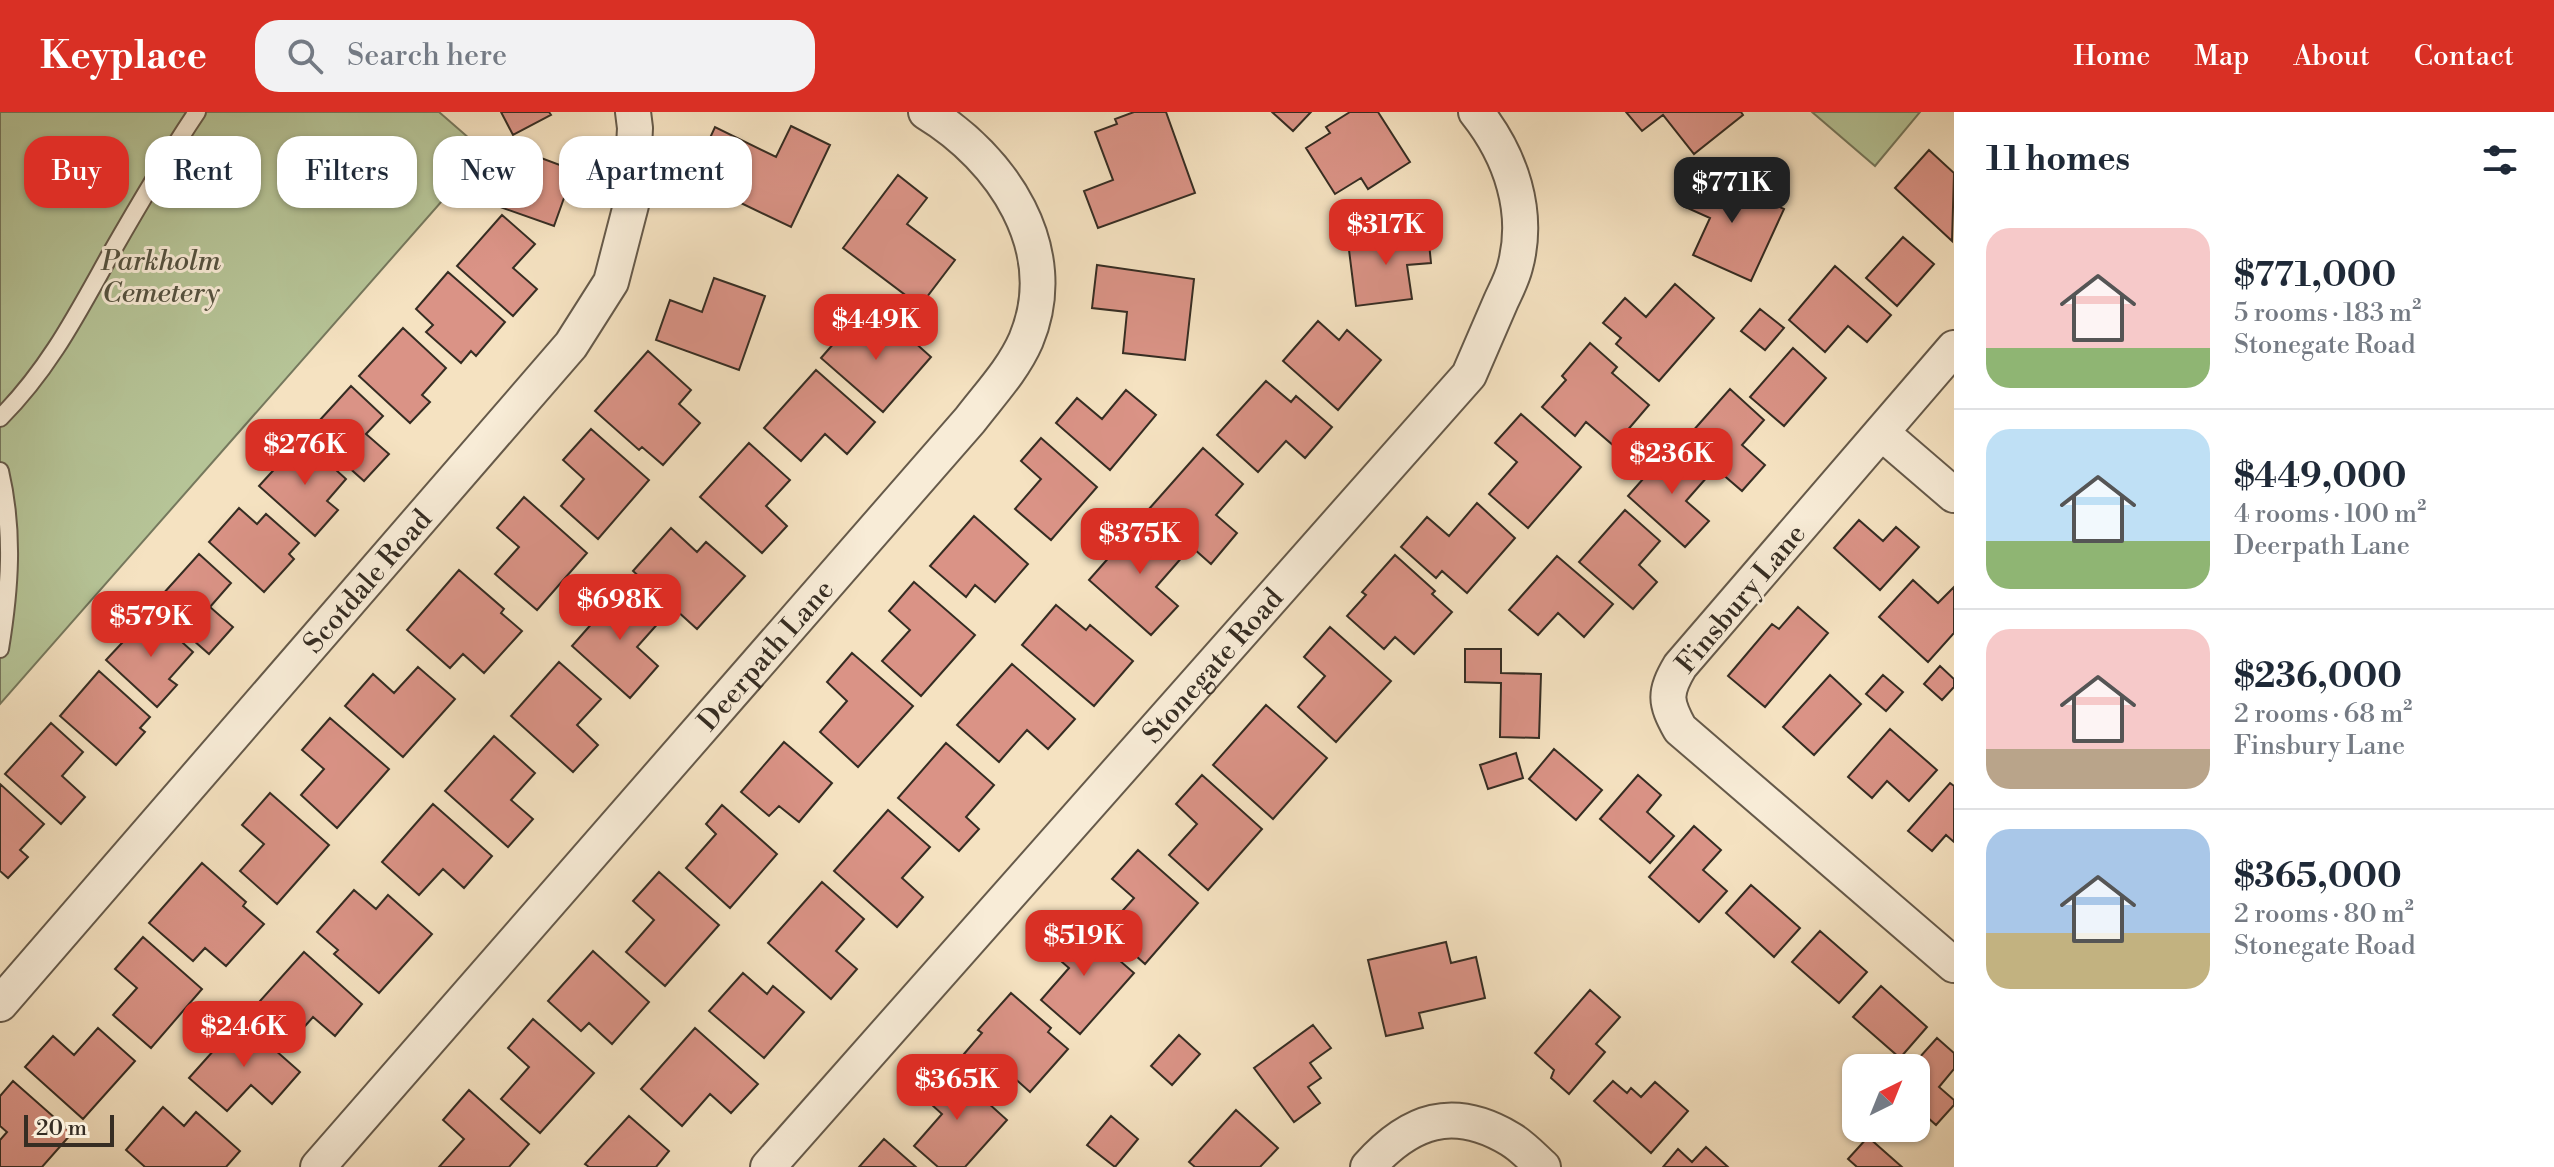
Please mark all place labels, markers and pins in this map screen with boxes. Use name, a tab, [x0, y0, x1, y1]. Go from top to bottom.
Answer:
pin: $771K	[1676, 157, 1788, 225]
pin: $317K	[1330, 199, 1442, 267]
pin: $449K	[820, 294, 932, 362]
pin: $276K	[249, 419, 361, 487]
pin: $236K	[1616, 428, 1728, 496]
pin: $375K	[1084, 508, 1196, 576]
pin: $698K	[564, 574, 676, 642]
pin: $579K	[95, 591, 207, 659]
pin: $519K	[1028, 910, 1140, 978]
pin: $246K	[188, 1001, 300, 1069]
pin: $365K	[901, 1054, 1013, 1122]

